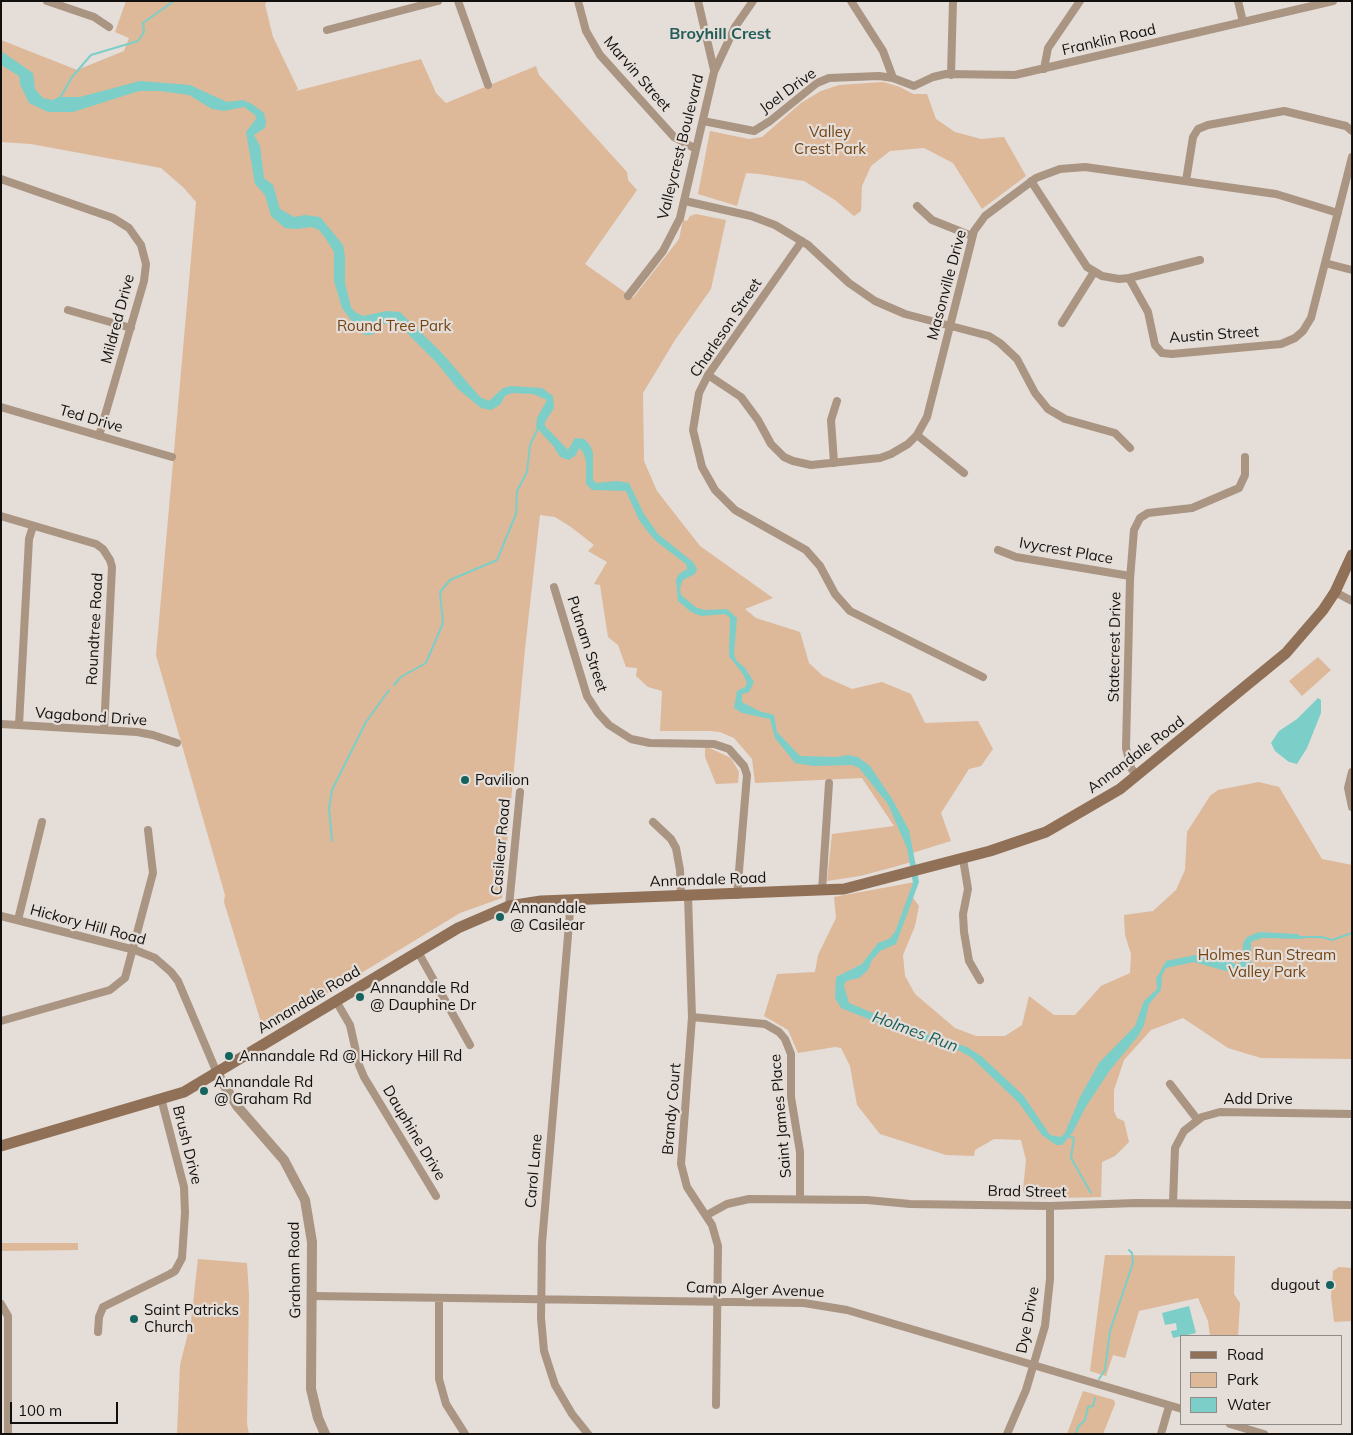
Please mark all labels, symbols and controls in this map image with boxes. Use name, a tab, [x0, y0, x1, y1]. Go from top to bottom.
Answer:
street label: Franklin Road	[1060, 20, 1158, 60]
district label: Broyhill Crest	[669, 24, 771, 44]
street label: Marvin Street	[600, 33, 674, 115]
street label: Joel Drive	[756, 65, 820, 117]
street label: Valleycrest Boulevard	[654, 72, 708, 222]
park label: Valley Crest Park	[794, 123, 866, 158]
street label: Masonville Drive	[924, 228, 970, 342]
street label: Mildred Drive	[97, 272, 139, 366]
street label: Charleson Street	[686, 275, 766, 381]
park label: Round Tree Park	[337, 317, 451, 335]
street label: Austin Street	[1168, 323, 1260, 347]
street label: Ted Drive	[57, 401, 125, 437]
street label: Ivycrest Place	[1018, 534, 1114, 568]
street label: Roundtree Road	[83, 572, 107, 686]
street label: Statecrest Drive	[1105, 592, 1125, 702]
street label: Putnam Street	[563, 594, 611, 694]
street label: Vagabond Drive	[34, 704, 148, 730]
street label: Annandale Road	[1084, 713, 1188, 797]
place label: Pavilion	[475, 771, 529, 789]
marker: Pavilion	[459, 774, 471, 786]
street label: Casilear Road	[488, 798, 514, 896]
street label: Annandale Road	[649, 869, 767, 891]
place label: Annandale @ Casilear	[510, 899, 586, 934]
street label: Hickory Hill Road	[28, 901, 148, 949]
marker: Annandale @ Casilear	[494, 911, 506, 923]
park label: Holmes Run Stream Valley Park	[1198, 946, 1336, 981]
street label: Annandale Road	[254, 962, 364, 1038]
place label: Annandale Rd @ Dauphine Dr	[370, 979, 476, 1014]
marker: Annandale Rd @ Dauphine Dr	[354, 991, 366, 1003]
water label: Holmes Run	[870, 1008, 960, 1056]
place label: Annandale Rd @ Hickory Hill Rd	[239, 1047, 462, 1065]
marker: Annandale Rd @ Hickory Hill Rd	[223, 1050, 235, 1062]
street label: Saint James Place	[767, 1053, 795, 1179]
street label: Brandy Court	[659, 1062, 685, 1156]
place label: Annandale Rd @ Graham Rd	[214, 1073, 313, 1108]
street label: Dauphine Drive	[379, 1082, 449, 1184]
marker: Annandale Rd @ Graham Rd	[198, 1085, 210, 1097]
street label: Add Drive	[1223, 1090, 1293, 1108]
street label: Brush Drive	[169, 1104, 205, 1186]
street label: Carol Lane	[522, 1133, 546, 1209]
street label: Brad Street	[987, 1182, 1067, 1202]
street label: Graham Road	[285, 1221, 305, 1319]
place label: dugout	[1271, 1276, 1320, 1294]
street label: Camp Alger Avenue	[685, 1279, 825, 1301]
marker: dugout	[1324, 1279, 1336, 1291]
street label: Dye Drive	[1013, 1285, 1043, 1355]
place label: Saint Patricks Church	[144, 1301, 239, 1336]
marker: Saint Patricks Church	[128, 1313, 140, 1325]
legend	[1180, 1335, 1343, 1425]
text: Road	[1227, 1345, 1264, 1364]
text: Park	[1227, 1370, 1259, 1389]
scale bar	[12, 1392, 120, 1424]
text: Water	[1227, 1395, 1271, 1414]
text: 100 m	[18, 1401, 62, 1420]

